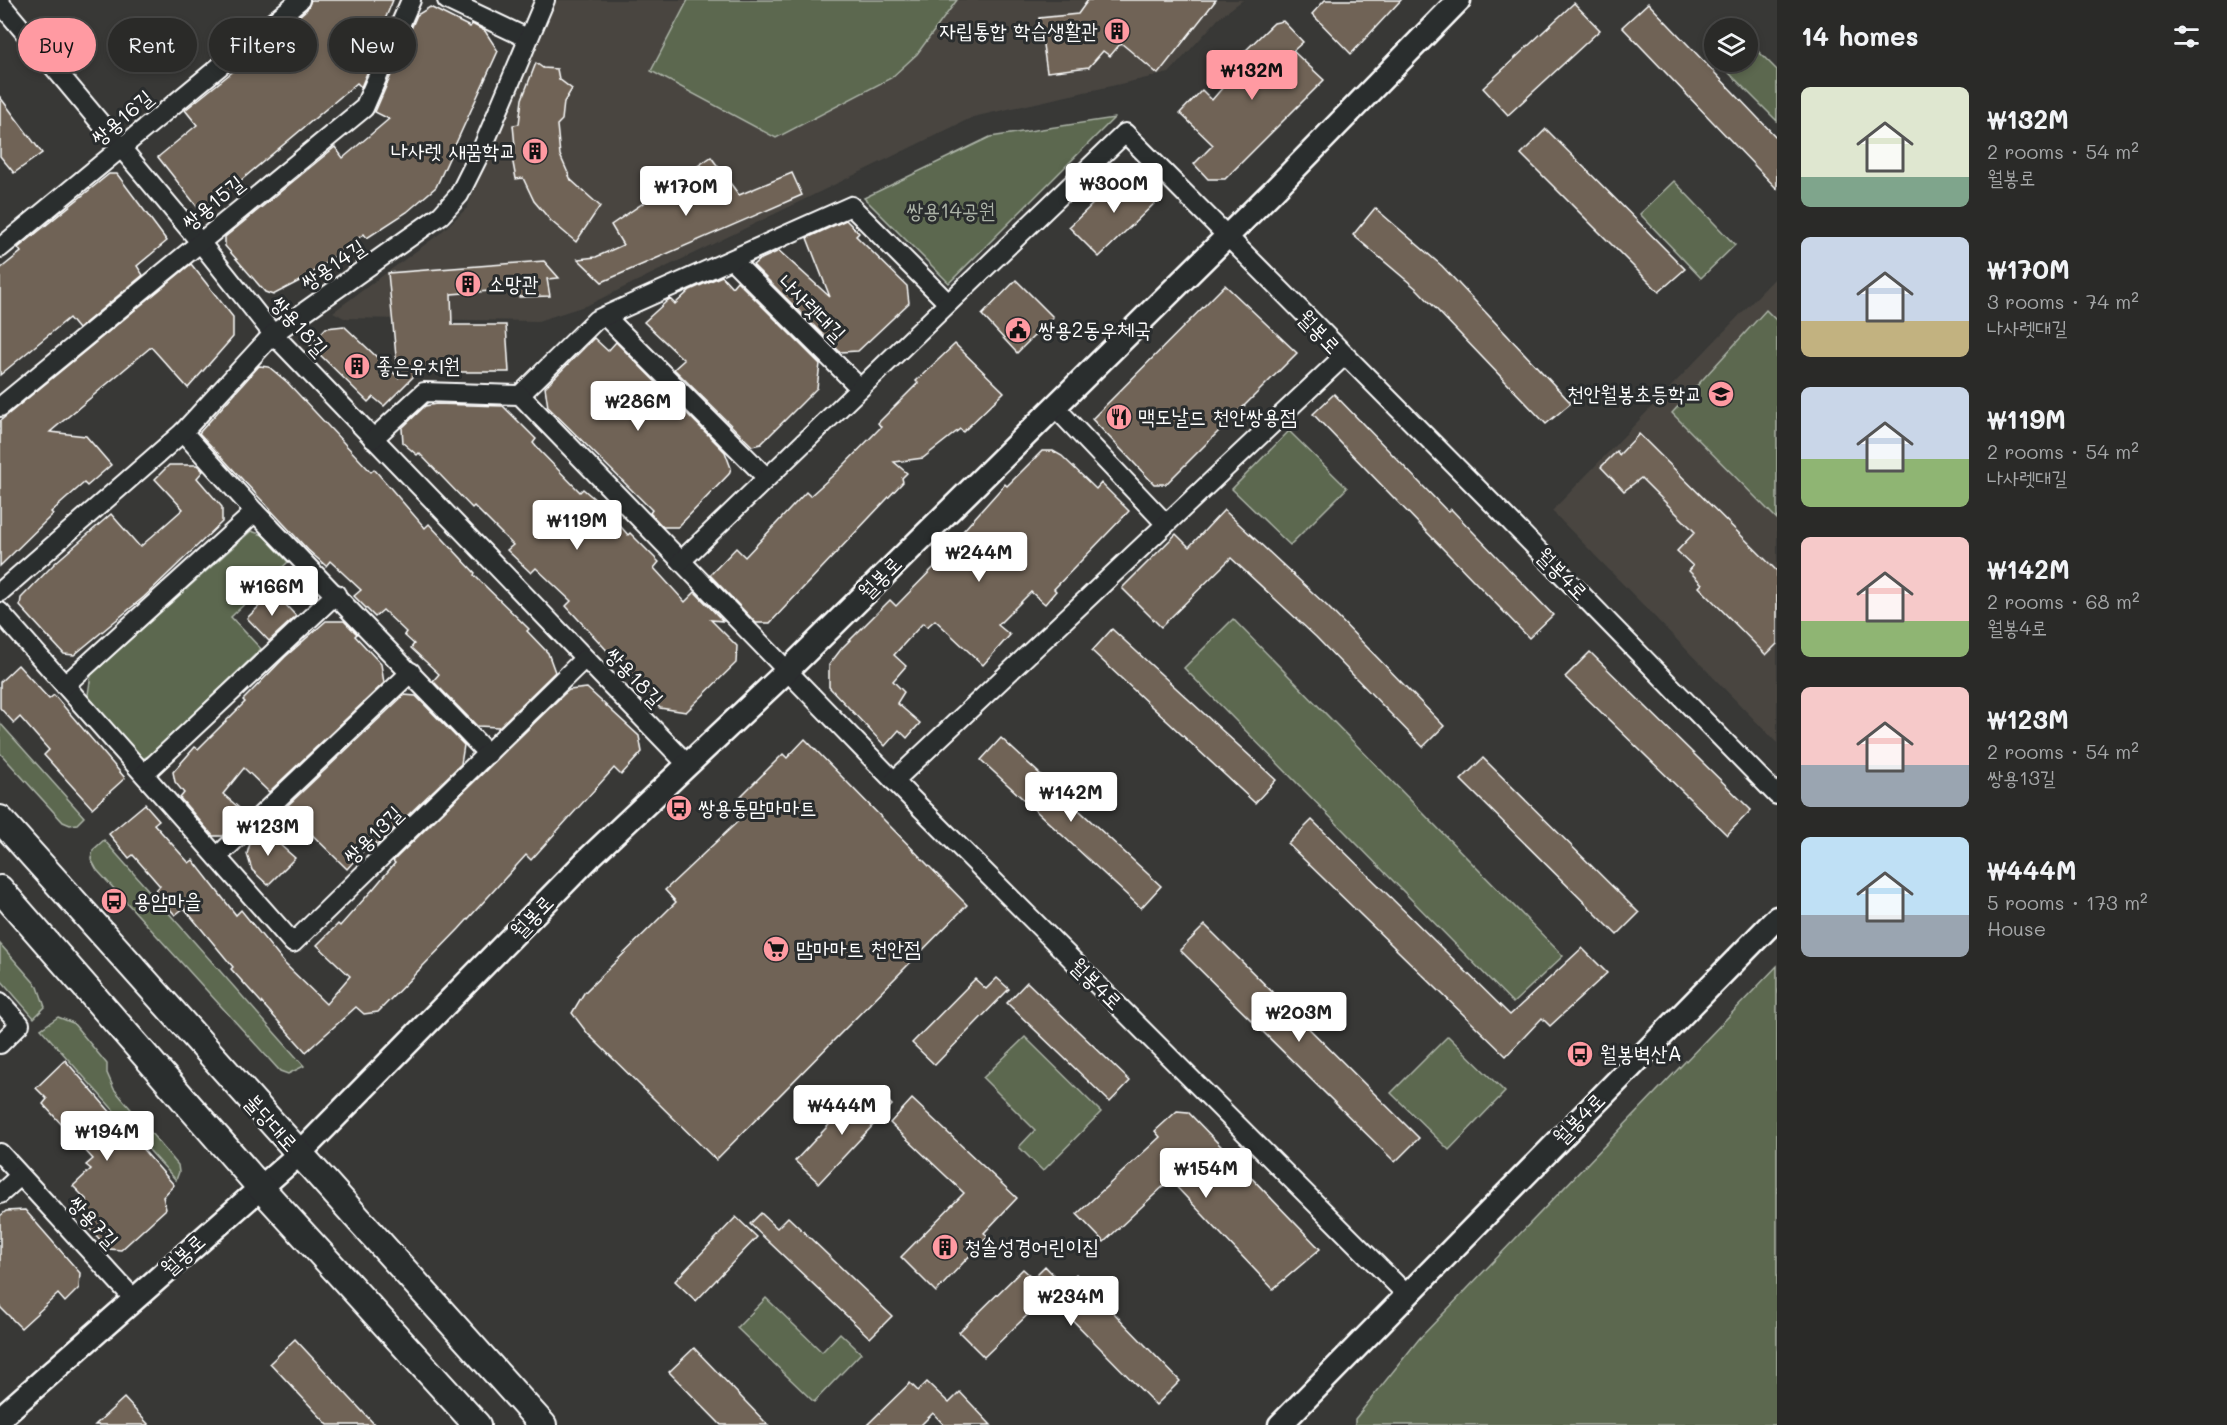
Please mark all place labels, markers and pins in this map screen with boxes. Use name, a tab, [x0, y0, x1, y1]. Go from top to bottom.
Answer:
place label: 자립통합 학습생활관	[939, 16, 1098, 43]
building icon: 자립통합 학습생활관	[1102, 16, 1132, 46]
pin: ₩132M	[1210, 50, 1294, 101]
place label: 나사렛 새꿈학교	[391, 136, 516, 163]
building icon: 나사렛 새꿈학교	[520, 136, 550, 166]
pin: ₩300M	[1072, 163, 1156, 214]
pin: ₩170M	[644, 166, 728, 217]
building icon: 소망관	[453, 269, 483, 299]
place label: 소망관	[488, 269, 539, 296]
public building icon: 쌍용2동우체국	[1003, 315, 1033, 345]
place label: 쌍용2동우체국	[1038, 315, 1151, 342]
building icon: 좋은유치원	[342, 351, 372, 381]
place label: 좋은유치원	[376, 351, 461, 378]
place label: 천안월봉초등학교	[1567, 379, 1702, 406]
school or university icon: 천안월봉초등학교	[1706, 379, 1736, 409]
pin: ₩286M	[596, 381, 680, 432]
restaurant icon: 맥도날드 천안쌍용점	[1104, 402, 1134, 432]
place label: 맥도날드 천안쌍용점	[1138, 402, 1297, 429]
pin: ₩119M	[535, 500, 619, 551]
pin: ₩244M	[937, 532, 1021, 583]
pin: ₩166M	[230, 566, 314, 617]
pin: ₩142M	[1029, 772, 1113, 823]
bus stop icon: 쌍용동맘마마트	[664, 793, 694, 823]
place label: 쌍용동맘마마트	[698, 793, 816, 820]
pin: ₩123M	[226, 806, 310, 857]
bus stop icon: 용암마을	[99, 886, 129, 916]
place label: 용암마을	[134, 886, 202, 913]
supermarket icon: 맘마마트 천안점	[761, 934, 791, 964]
place label: 맘마마트 천안점	[796, 934, 921, 961]
pin: ₩203M	[1257, 992, 1341, 1043]
bus stop icon: 월봉벽산A	[1565, 1039, 1595, 1069]
place label: 월봉벽산A	[1600, 1039, 1682, 1066]
pin: ₩444M	[800, 1085, 884, 1136]
pin: ₩194M	[65, 1111, 149, 1162]
pin: ₩154M	[1164, 1148, 1248, 1199]
building icon: 청솔성경어린이집	[930, 1232, 960, 1262]
place label: 청솔성경어린이집	[964, 1232, 1099, 1259]
pin: ₩234M	[1029, 1276, 1113, 1327]

